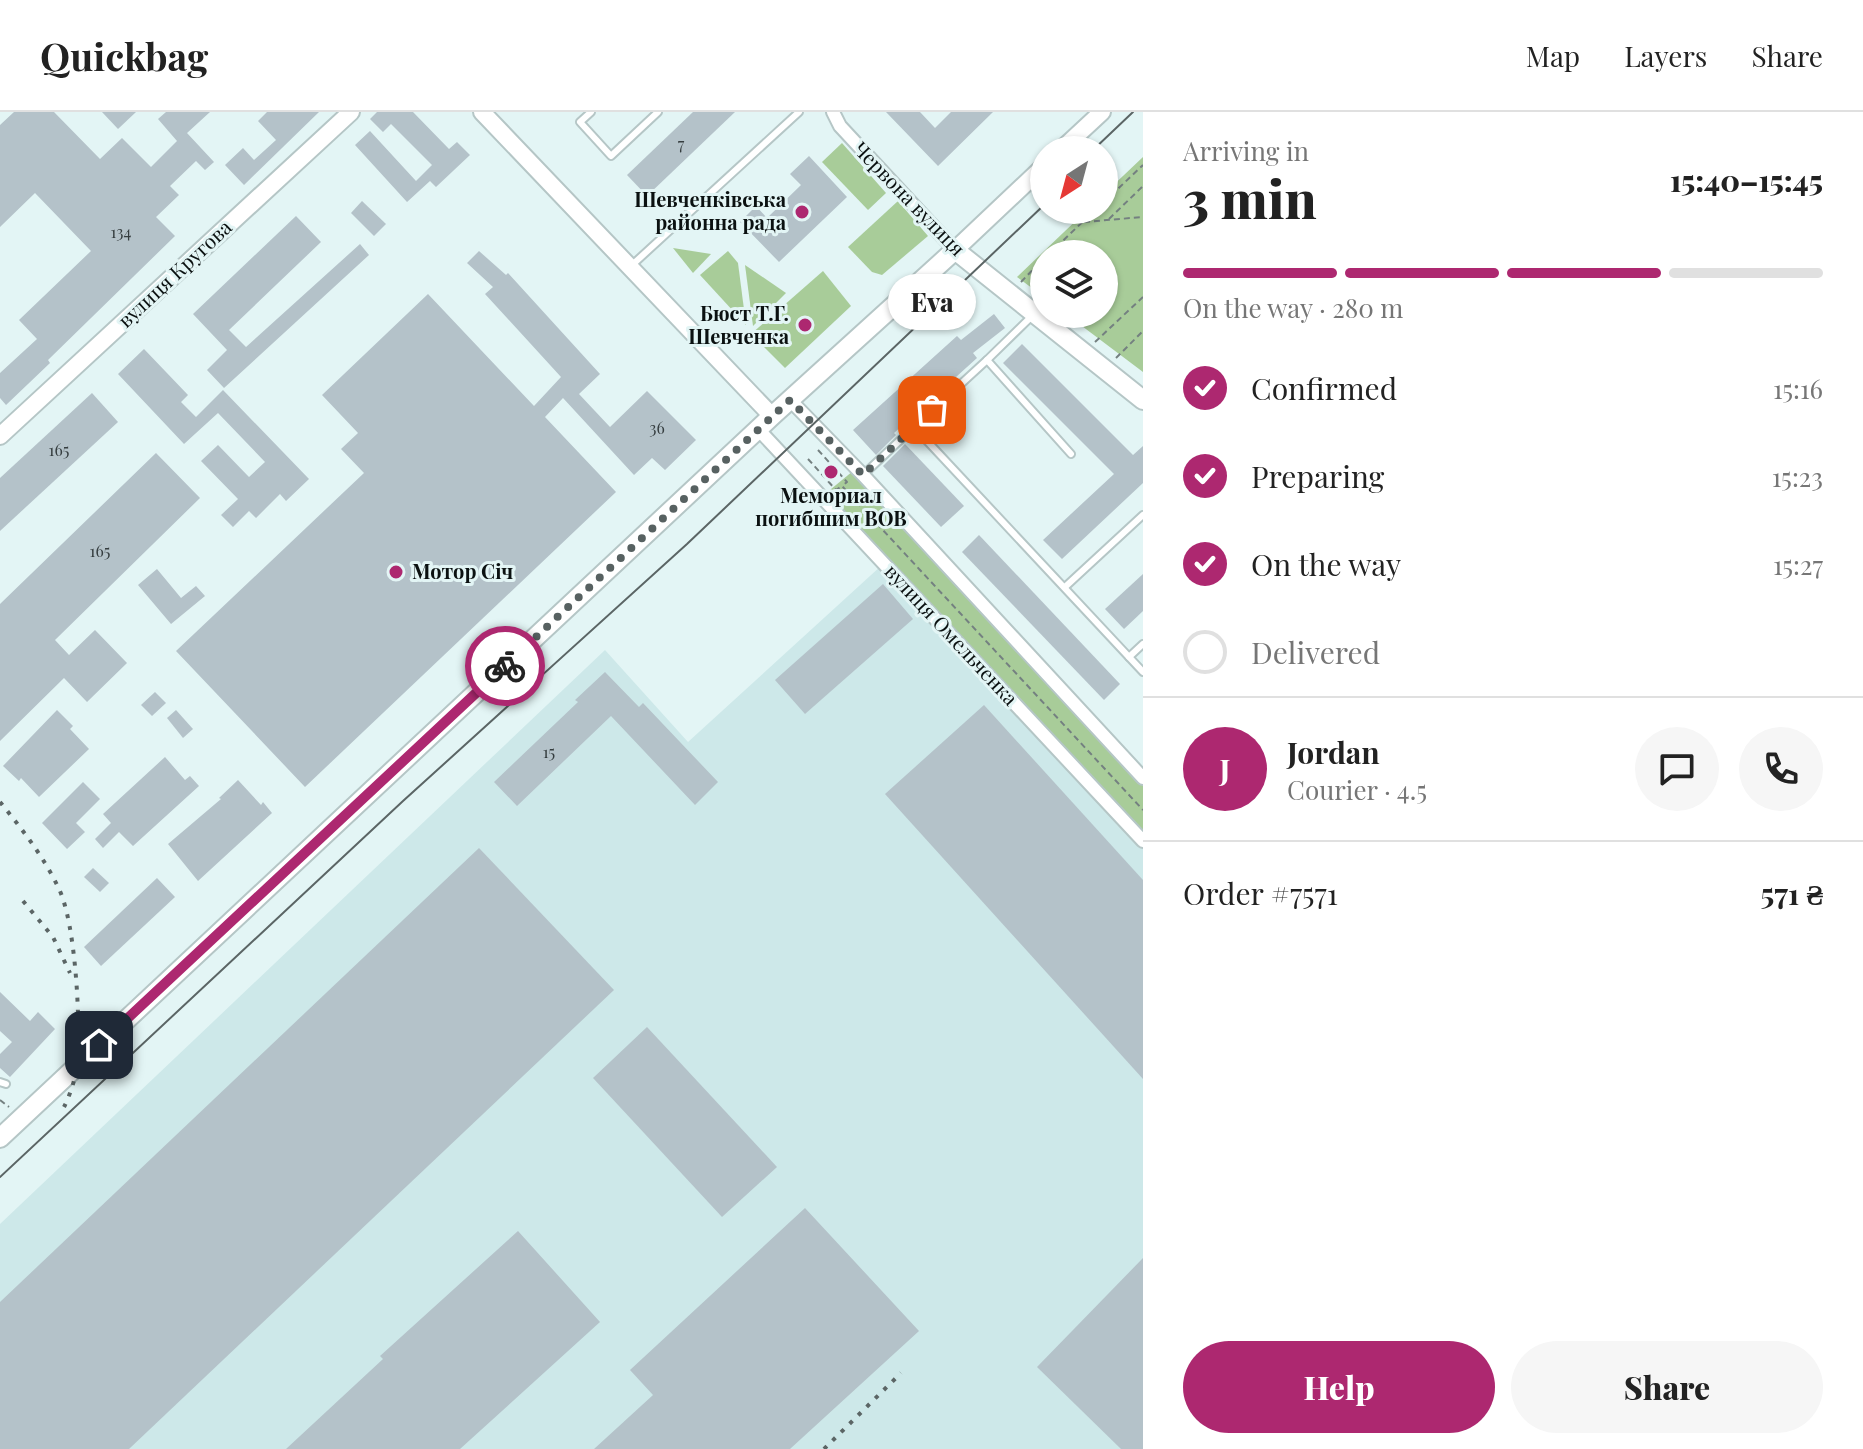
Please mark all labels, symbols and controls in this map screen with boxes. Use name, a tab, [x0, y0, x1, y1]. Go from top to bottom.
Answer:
text: Quickbag	[40, 30, 208, 81]
text: Map	[1526, 37, 1580, 74]
text: Layers	[1624, 37, 1707, 74]
text: Share	[1751, 37, 1823, 74]
house number: 7	[678, 133, 685, 154]
text: Arriving in	[1183, 133, 1309, 168]
street label: Червона вулиця	[848, 135, 972, 261]
north arrow	[1030, 136, 1118, 224]
map controls	[1030, 136, 1118, 328]
text: 15:40–15:45	[1670, 160, 1823, 200]
text: 3 min	[1183, 163, 1317, 232]
place label: Шевченківська районна рада	[634, 185, 787, 235]
marker: Шевченківська районна рада	[793, 203, 811, 221]
street label: вулиця Кругова	[111, 213, 237, 333]
house number: 134	[111, 221, 131, 242]
button: layers	[1030, 240, 1118, 328]
callout: Eva	[888, 274, 976, 330]
text: Eva	[910, 284, 954, 319]
text: On the way · 280 m	[1183, 290, 1403, 325]
place label: Бюст Т.Г. Шевченка	[688, 299, 790, 349]
marker: Бюст Т.Г. Шевченка	[796, 316, 814, 334]
icon: check	[1183, 366, 1227, 410]
text: Confirmed	[1251, 368, 1397, 408]
text: 15:16	[1773, 371, 1823, 406]
pin	[898, 376, 966, 444]
icon: bag	[910, 388, 954, 432]
house number: 36	[649, 417, 665, 438]
house number: 165	[49, 439, 69, 460]
icon: check	[1183, 454, 1227, 498]
text: Preparing	[1251, 456, 1384, 496]
text: 15:23	[1772, 459, 1823, 494]
marker: Мемориал погибшим ВОВ	[822, 463, 840, 481]
place label: Мемориал погибшим ВОВ	[755, 481, 907, 531]
house number: 165	[90, 540, 110, 561]
icon: check	[1183, 542, 1227, 586]
text: On the way	[1251, 544, 1401, 584]
text: 15:27	[1773, 547, 1823, 582]
place label: Мотор Січ	[412, 557, 513, 584]
street label: вулиця Омельченка	[879, 557, 1025, 711]
marker: Мотор Січ	[387, 563, 405, 581]
courier	[465, 626, 545, 706]
text: Delivered	[1251, 632, 1380, 672]
icon: bike	[483, 644, 527, 688]
button: chat	[1635, 727, 1719, 811]
button: phone	[1739, 727, 1823, 811]
text: Jordan	[1287, 732, 1380, 772]
house number: 15	[543, 741, 555, 762]
text: J	[1220, 749, 1230, 789]
text: Courier · 4.5	[1287, 772, 1427, 807]
text: Order #7571	[1183, 873, 1338, 913]
text: 571 ₴	[1760, 873, 1823, 913]
pin	[65, 1011, 133, 1079]
icon: home	[77, 1023, 121, 1067]
button: Help	[1183, 1341, 1495, 1433]
button: Share	[1511, 1341, 1823, 1433]

